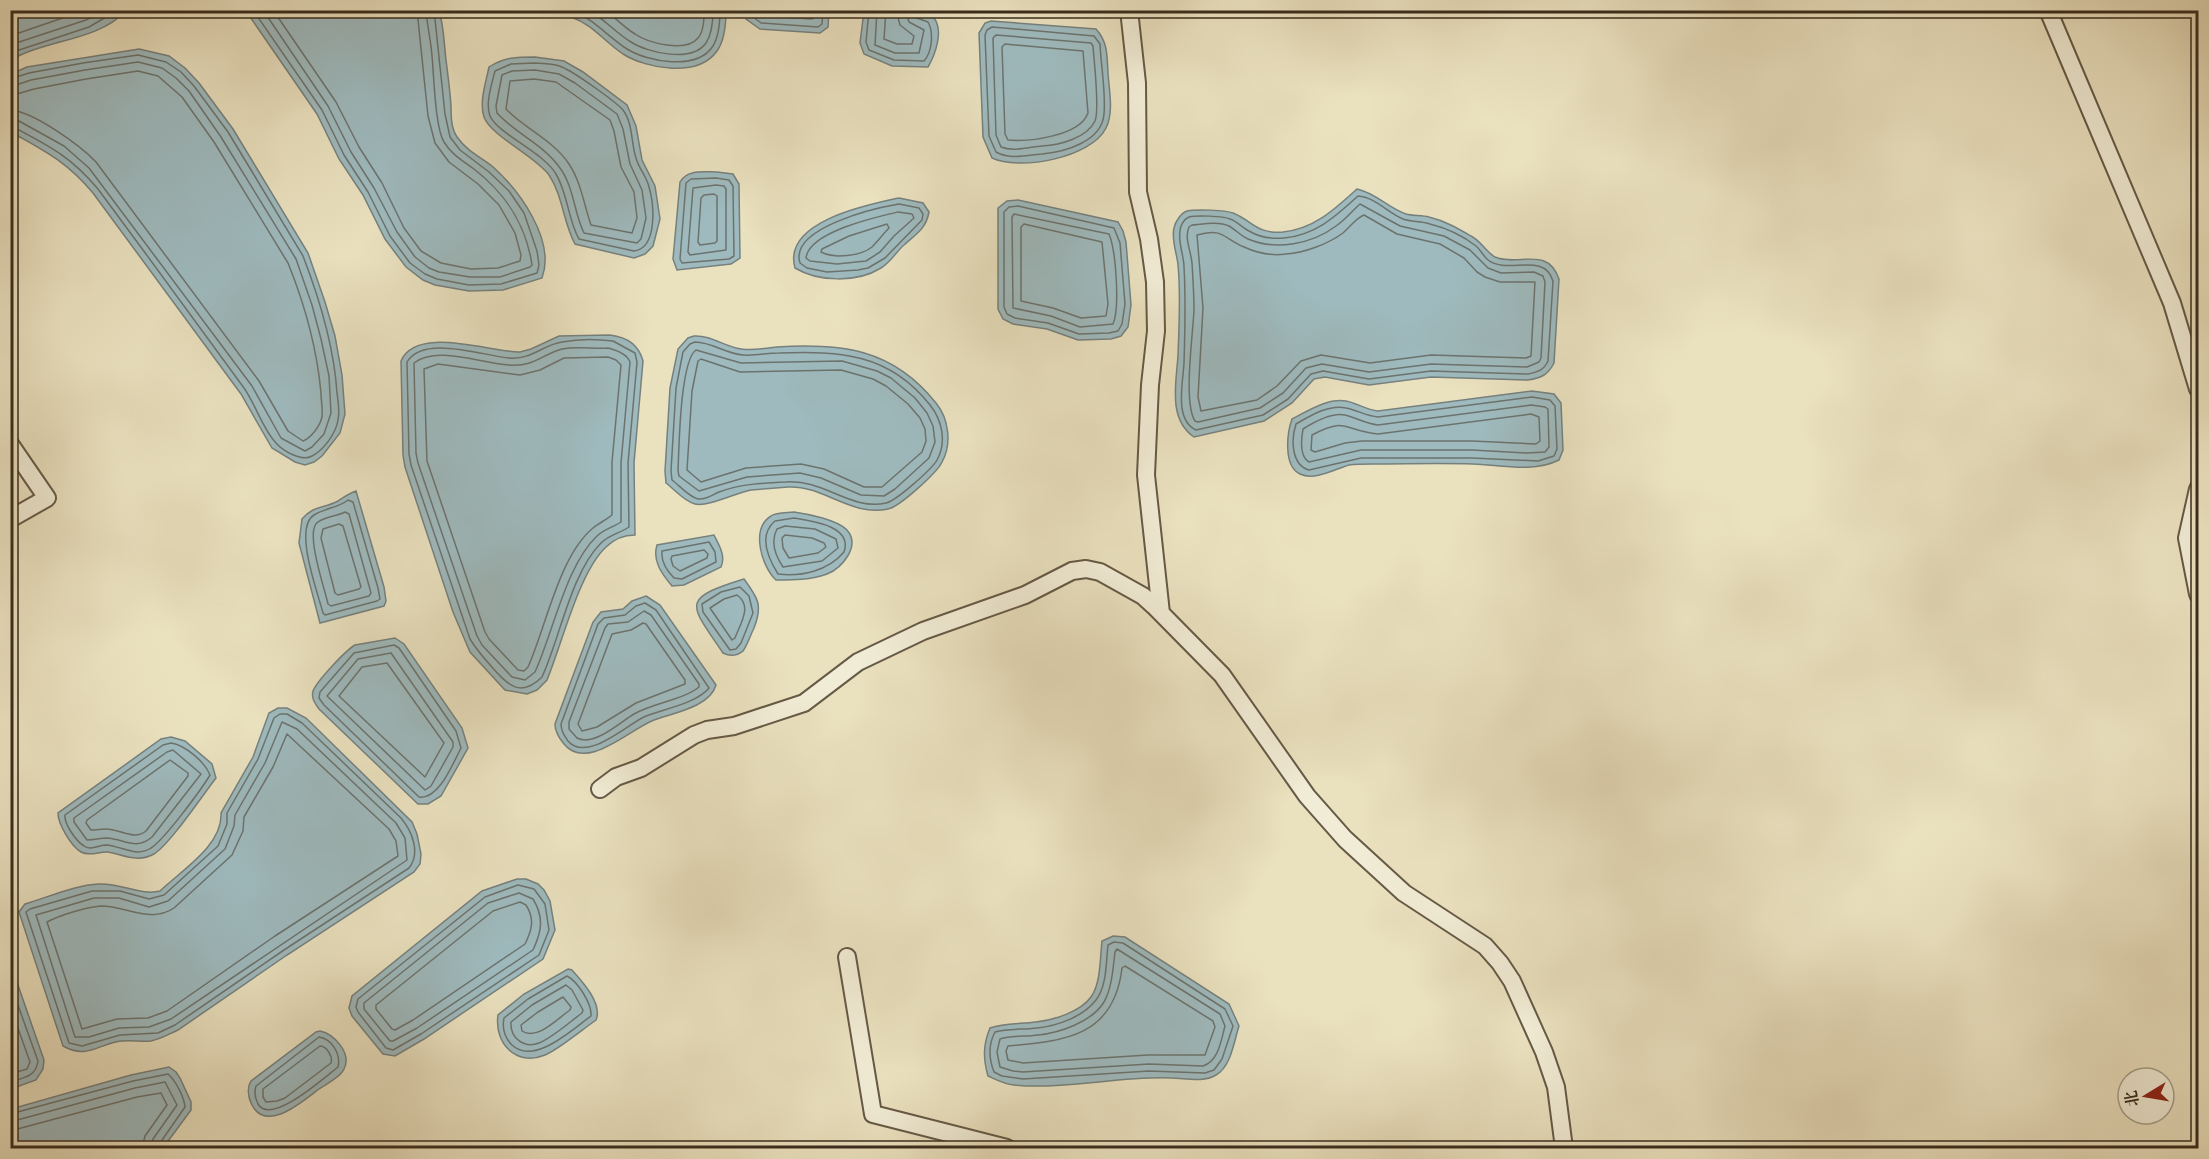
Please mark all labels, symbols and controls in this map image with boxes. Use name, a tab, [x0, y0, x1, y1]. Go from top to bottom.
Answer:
north arrow	[2116, 1066, 2176, 1126]
text: 北	[2120, 1089, 2145, 1109]

